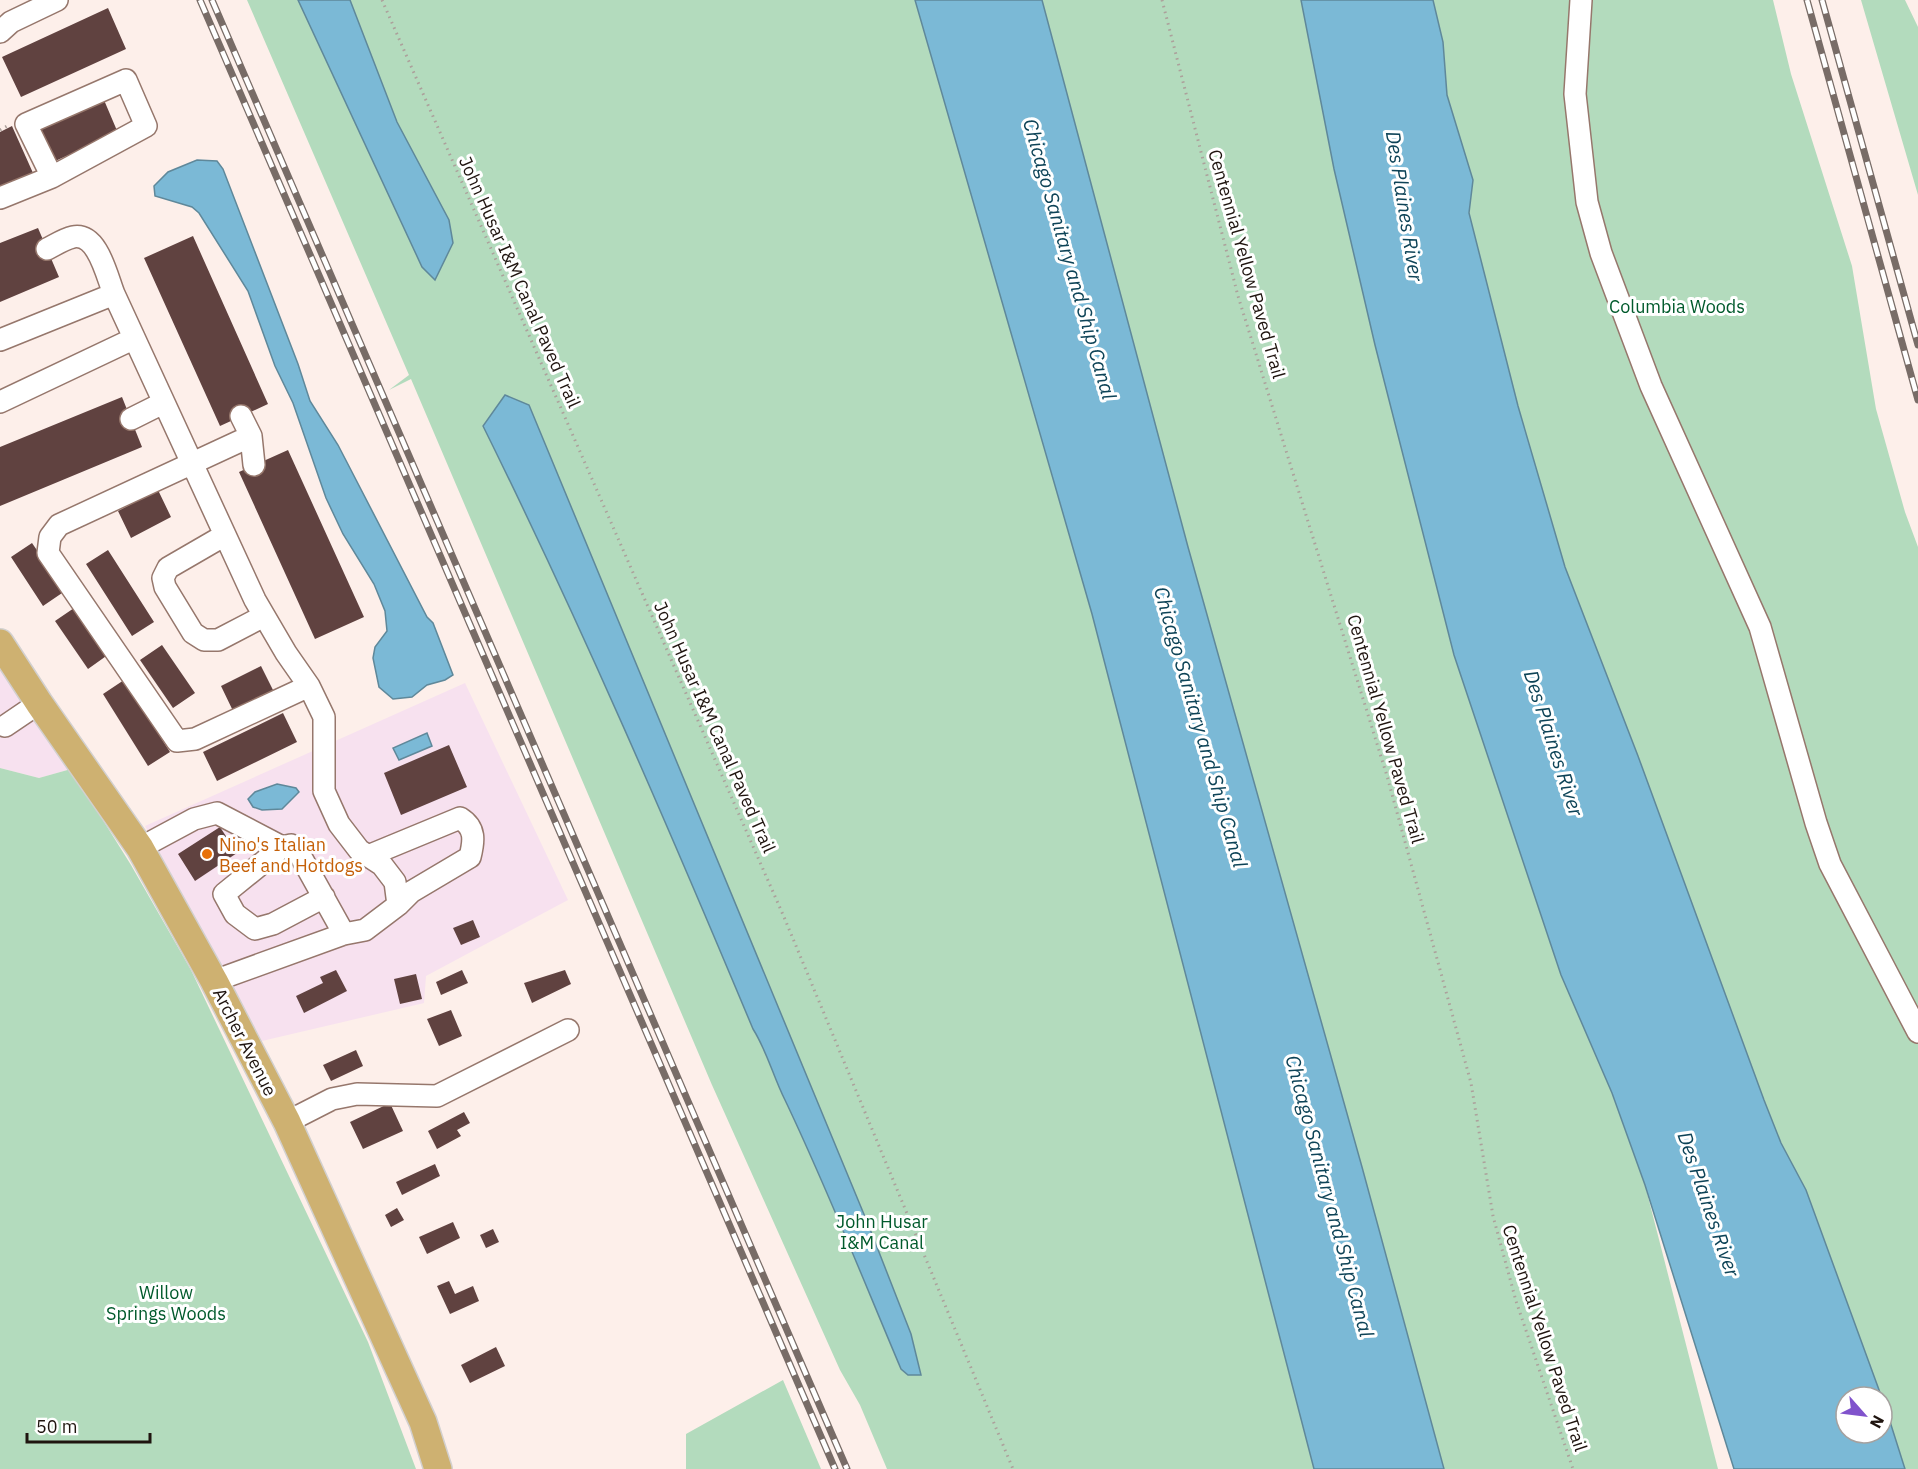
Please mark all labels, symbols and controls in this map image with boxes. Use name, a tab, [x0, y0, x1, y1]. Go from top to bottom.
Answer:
water label: Chicago Sanitary and Ship Canal	[1017, 116, 1123, 403]
water label: Des Plaines River	[1380, 129, 1430, 284]
street label: Centennial Yellow Paved Trail	[1203, 147, 1291, 381]
street label: John Husar I&M Canal Paved Trail	[454, 153, 586, 411]
park label: Columbia Woods	[1609, 295, 1745, 318]
water label: Chicago Sanitary and Ship Canal	[1148, 584, 1254, 871]
street label: John Husar I&M Canal Paved Trail	[649, 598, 781, 856]
street label: Centennial Yellow Paved Trail	[1342, 612, 1430, 846]
water label: Des Plaines River	[1518, 667, 1591, 820]
place label: Nino's Italian Beef and Hotdogs	[219, 833, 363, 877]
marker: Nino's Italian Beef and Hotdogs	[200, 847, 214, 861]
street label: Archer Avenue	[208, 984, 282, 1100]
water label: Chicago Sanitary and Ship Canal	[1279, 1052, 1381, 1341]
water label: Des Plaines River	[1672, 1128, 1747, 1281]
park label: John Husar I&M Canal	[836, 1210, 928, 1254]
street label: Centennial Yellow Paved Trail	[1497, 1222, 1593, 1454]
park label: Willow Springs Woods	[106, 1281, 226, 1325]
north arrow	[1834, 1385, 1894, 1445]
scale bar	[27, 1406, 150, 1444]
text: N	[1866, 1412, 1889, 1432]
text: 50 m	[36, 1415, 78, 1438]

